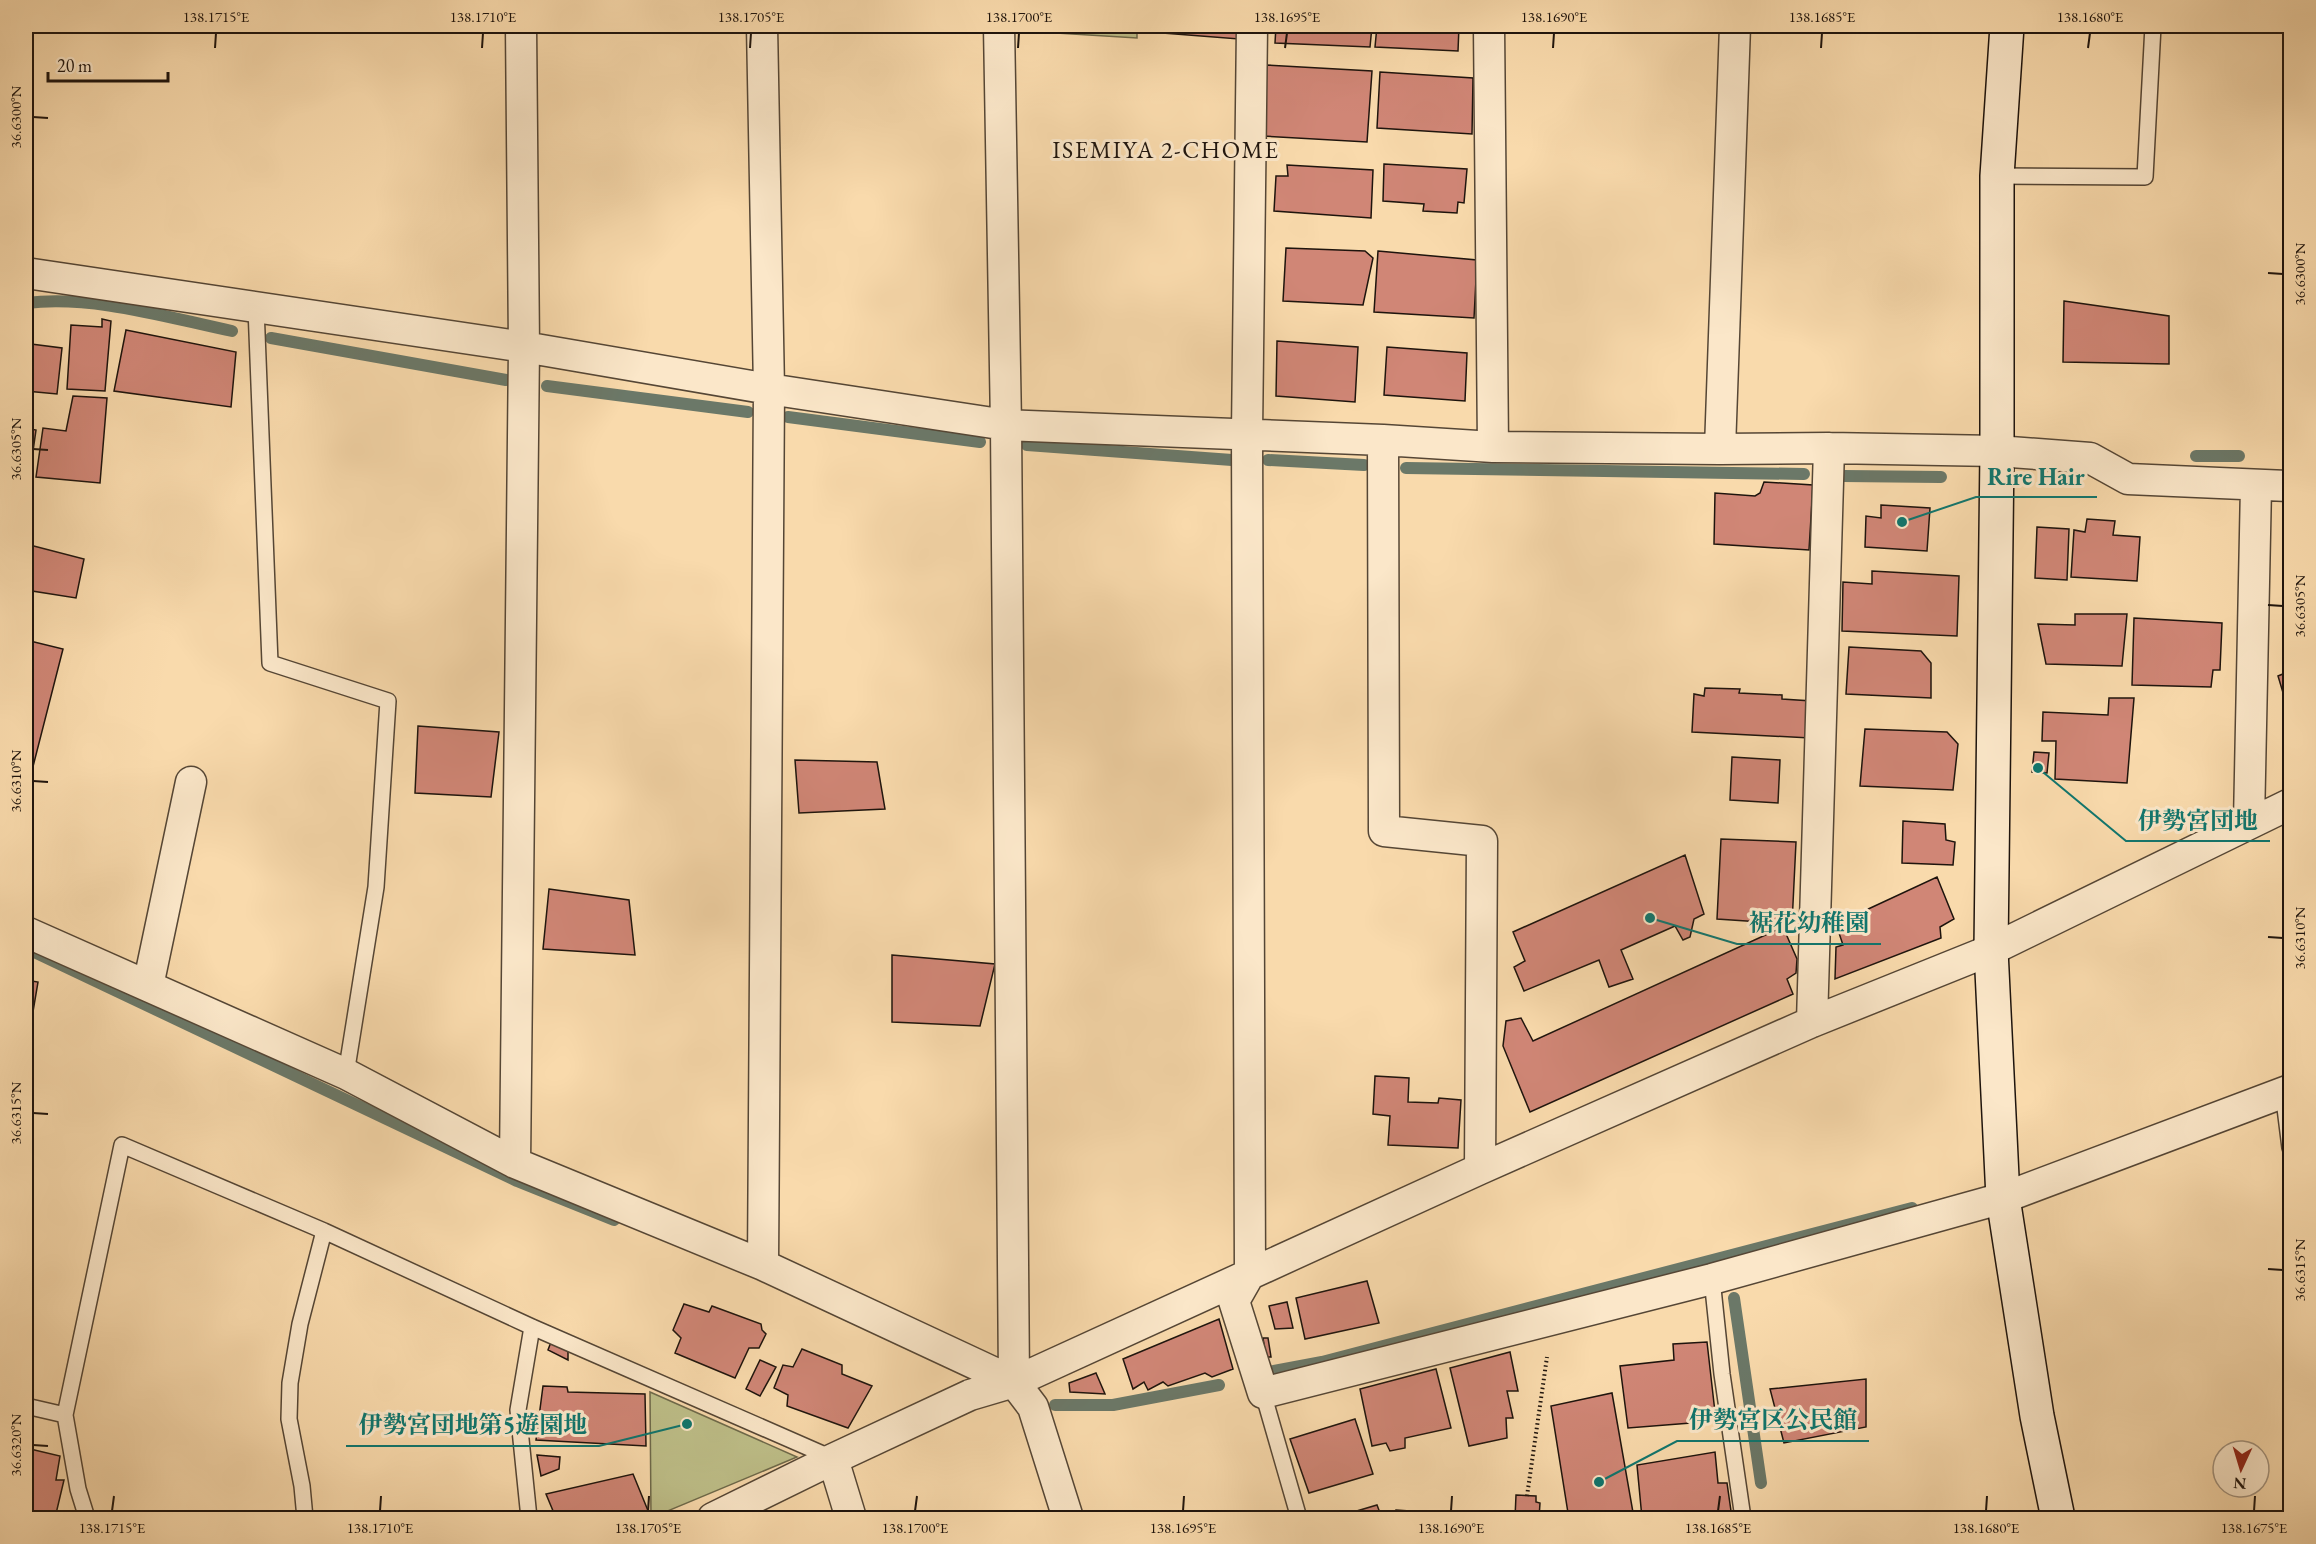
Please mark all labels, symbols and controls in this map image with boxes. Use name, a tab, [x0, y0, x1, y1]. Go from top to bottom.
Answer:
text: 138.1715°E	[183, 7, 250, 26]
text: 138.1710°E	[450, 7, 517, 26]
text: 138.1705°E	[718, 7, 785, 26]
text: 138.1700°E	[986, 7, 1053, 26]
text: 138.1695°E	[1254, 7, 1321, 26]
text: 138.1690°E	[1521, 7, 1588, 26]
text: 138.1685°E	[1789, 7, 1856, 26]
text: 138.1680°E	[2057, 7, 2124, 26]
scale bar	[48, 45, 168, 83]
text: 20 m	[57, 54, 92, 77]
text: 36.6300°N	[6, 85, 25, 148]
district label: ISEMIYA 2-CHOME	[1052, 134, 1280, 165]
text: 36.6300°N	[2290, 242, 2309, 305]
text: 36.6305°N	[6, 417, 25, 480]
callout: Rire Hair	[1976, 455, 2097, 497]
text: Rire Hair	[1987, 461, 2085, 492]
text: 36.6305°N	[2290, 574, 2309, 637]
text: 36.6310°N	[6, 749, 25, 812]
callout: 伊勢宮団地	[2126, 799, 2270, 841]
text: 伊勢宮団地	[2138, 805, 2258, 836]
callout: 裾花幼稚園	[1737, 902, 1881, 944]
text: 36.6310°N	[2290, 906, 2309, 969]
text: 裾花幼稚園	[1749, 907, 1869, 938]
text: 36.6315°N	[6, 1081, 25, 1144]
text: 36.6315°N	[2290, 1238, 2309, 1301]
callout: 伊勢宮区公民館	[1677, 1399, 1869, 1441]
callout: 伊勢宮団地第5遊園地	[346, 1404, 599, 1446]
text: 伊勢宮区公民館	[1689, 1404, 1857, 1435]
text: 伊勢宮団地第5遊園地	[359, 1409, 587, 1440]
text: 36.6320°N	[6, 1413, 25, 1476]
north arrow	[2211, 1439, 2271, 1499]
text: N	[2233, 1473, 2247, 1494]
text: 138.1715°E	[79, 1518, 146, 1537]
text: 138.1710°E	[347, 1518, 414, 1537]
text: 138.1705°E	[615, 1518, 682, 1537]
text: 138.1700°E	[882, 1518, 949, 1537]
text: 138.1695°E	[1150, 1518, 1217, 1537]
text: 138.1690°E	[1418, 1518, 1485, 1537]
text: 138.1685°E	[1685, 1518, 1752, 1537]
text: 138.1680°E	[1953, 1518, 2020, 1537]
text: 138.1675°E	[2221, 1518, 2288, 1537]

